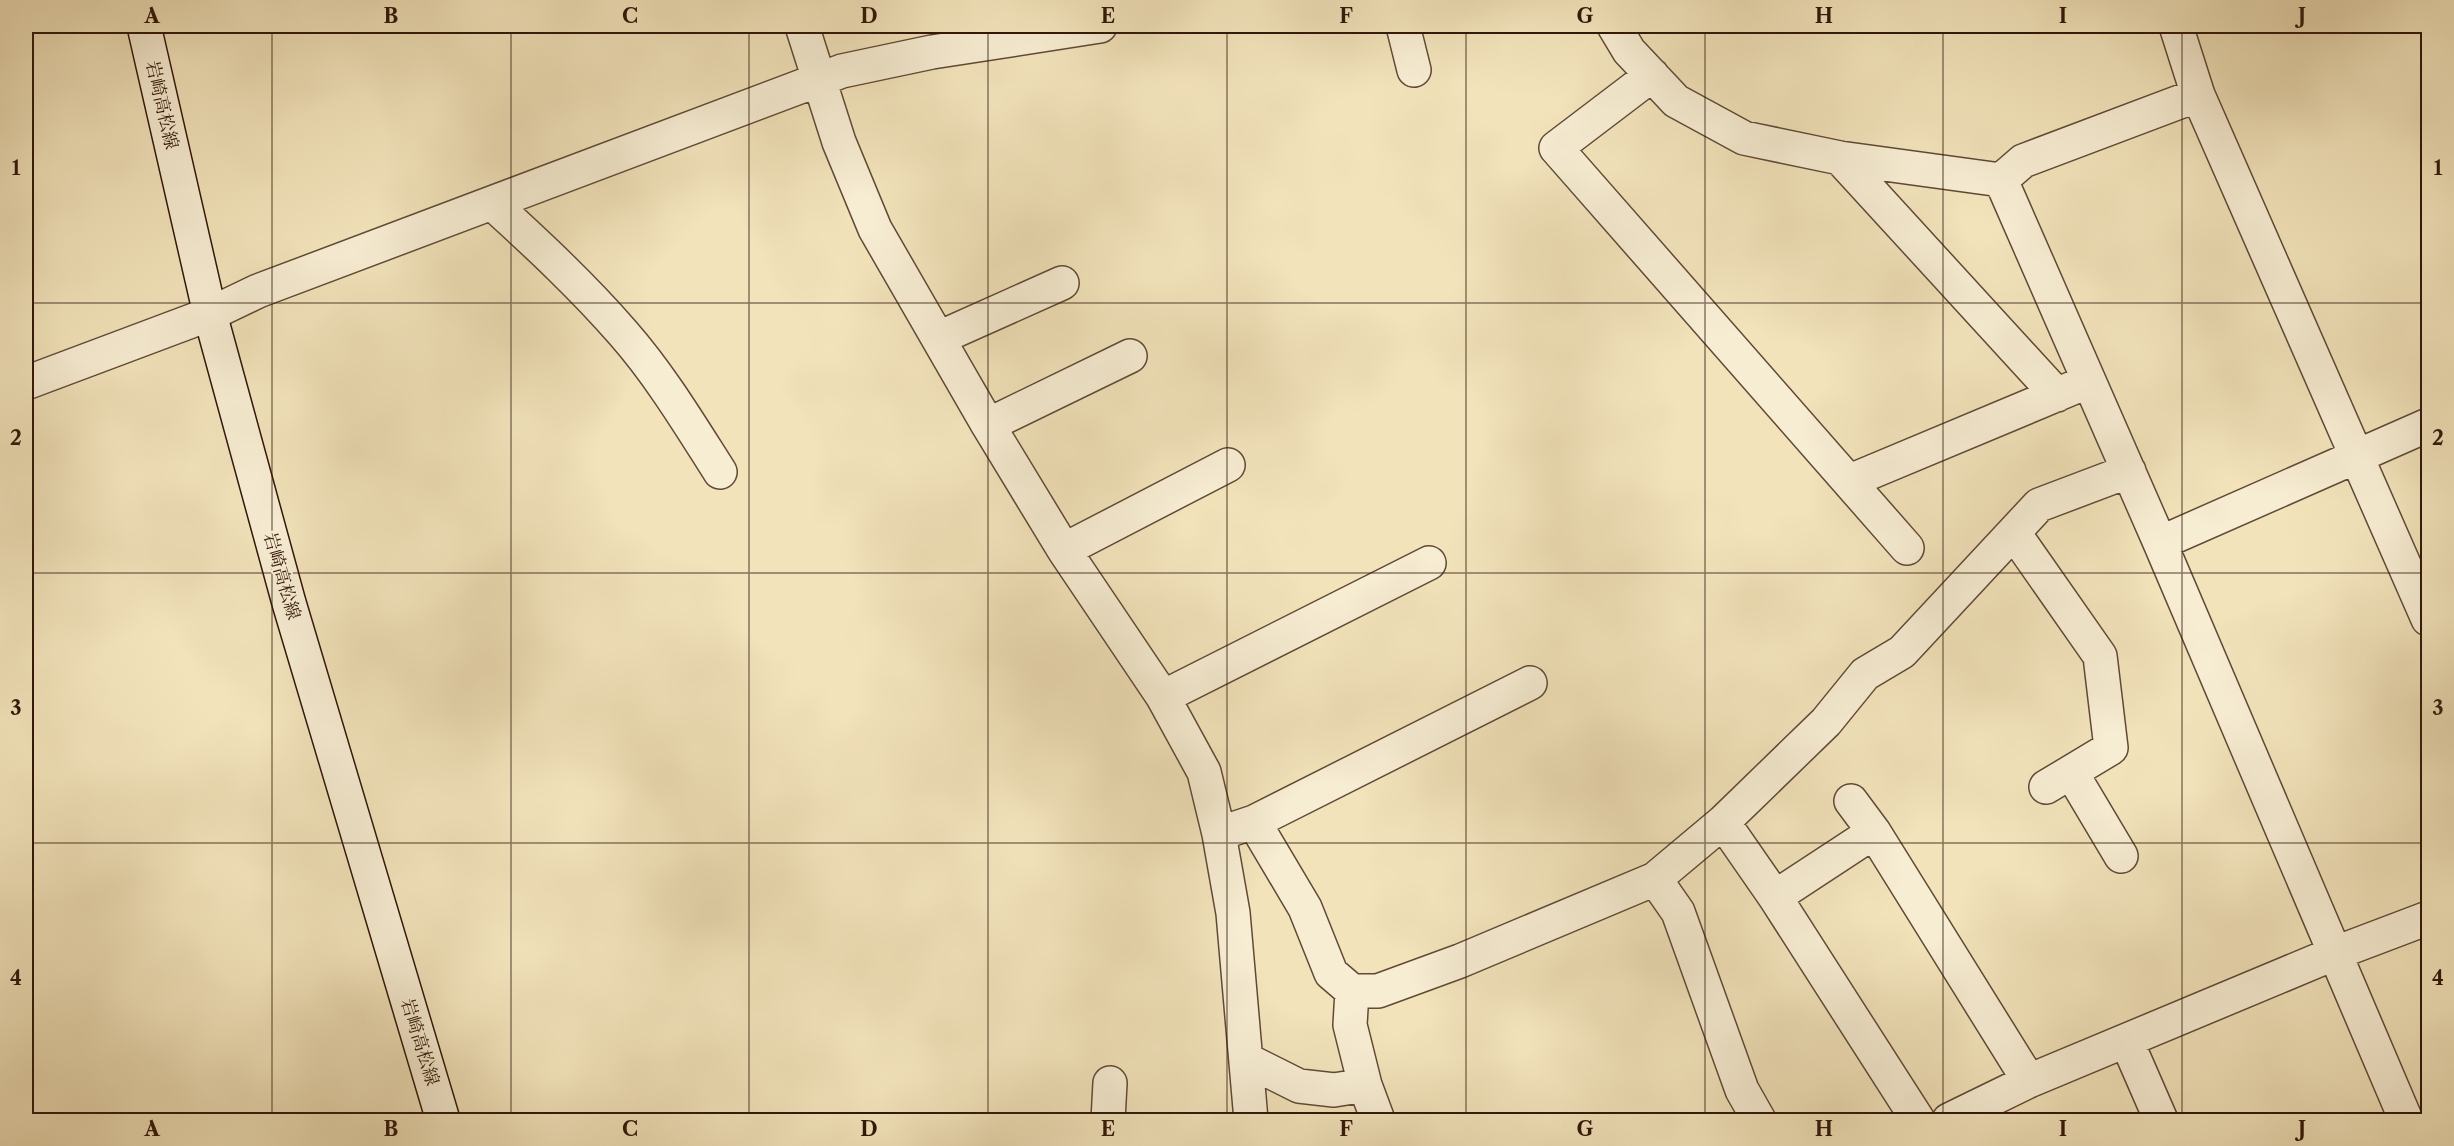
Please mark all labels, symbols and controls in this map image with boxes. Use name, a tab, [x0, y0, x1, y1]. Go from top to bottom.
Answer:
text: A	[143, 4, 160, 28]
text: B	[384, 4, 399, 28]
text: C	[622, 4, 638, 28]
text: D	[860, 4, 878, 28]
text: E	[1101, 4, 1115, 28]
text: F	[1339, 4, 1353, 28]
text: G	[1577, 4, 1594, 28]
text: H	[1815, 4, 1833, 28]
text: I	[2059, 4, 2067, 28]
text: J	[2294, 4, 2306, 28]
street label: 岩崎高松線	[141, 59, 183, 151]
text: 1	[12, 156, 21, 180]
text: 1	[2434, 156, 2443, 180]
text: 2	[10, 426, 22, 450]
text: 2	[2432, 426, 2444, 450]
street label: 岩崎高松線	[259, 530, 305, 622]
text: 3	[10, 696, 22, 720]
text: 3	[2432, 696, 2444, 720]
text: 4	[10, 966, 22, 990]
text: 4	[2432, 966, 2444, 990]
street label: 岩崎高松線	[396, 996, 444, 1088]
text: A	[143, 1117, 160, 1141]
text: B	[384, 1117, 399, 1141]
text: C	[622, 1117, 638, 1141]
text: D	[860, 1117, 878, 1141]
text: E	[1101, 1117, 1115, 1141]
text: F	[1339, 1117, 1353, 1141]
text: G	[1577, 1117, 1594, 1141]
text: H	[1815, 1117, 1833, 1141]
text: I	[2059, 1117, 2067, 1141]
text: J	[2294, 1117, 2306, 1141]

